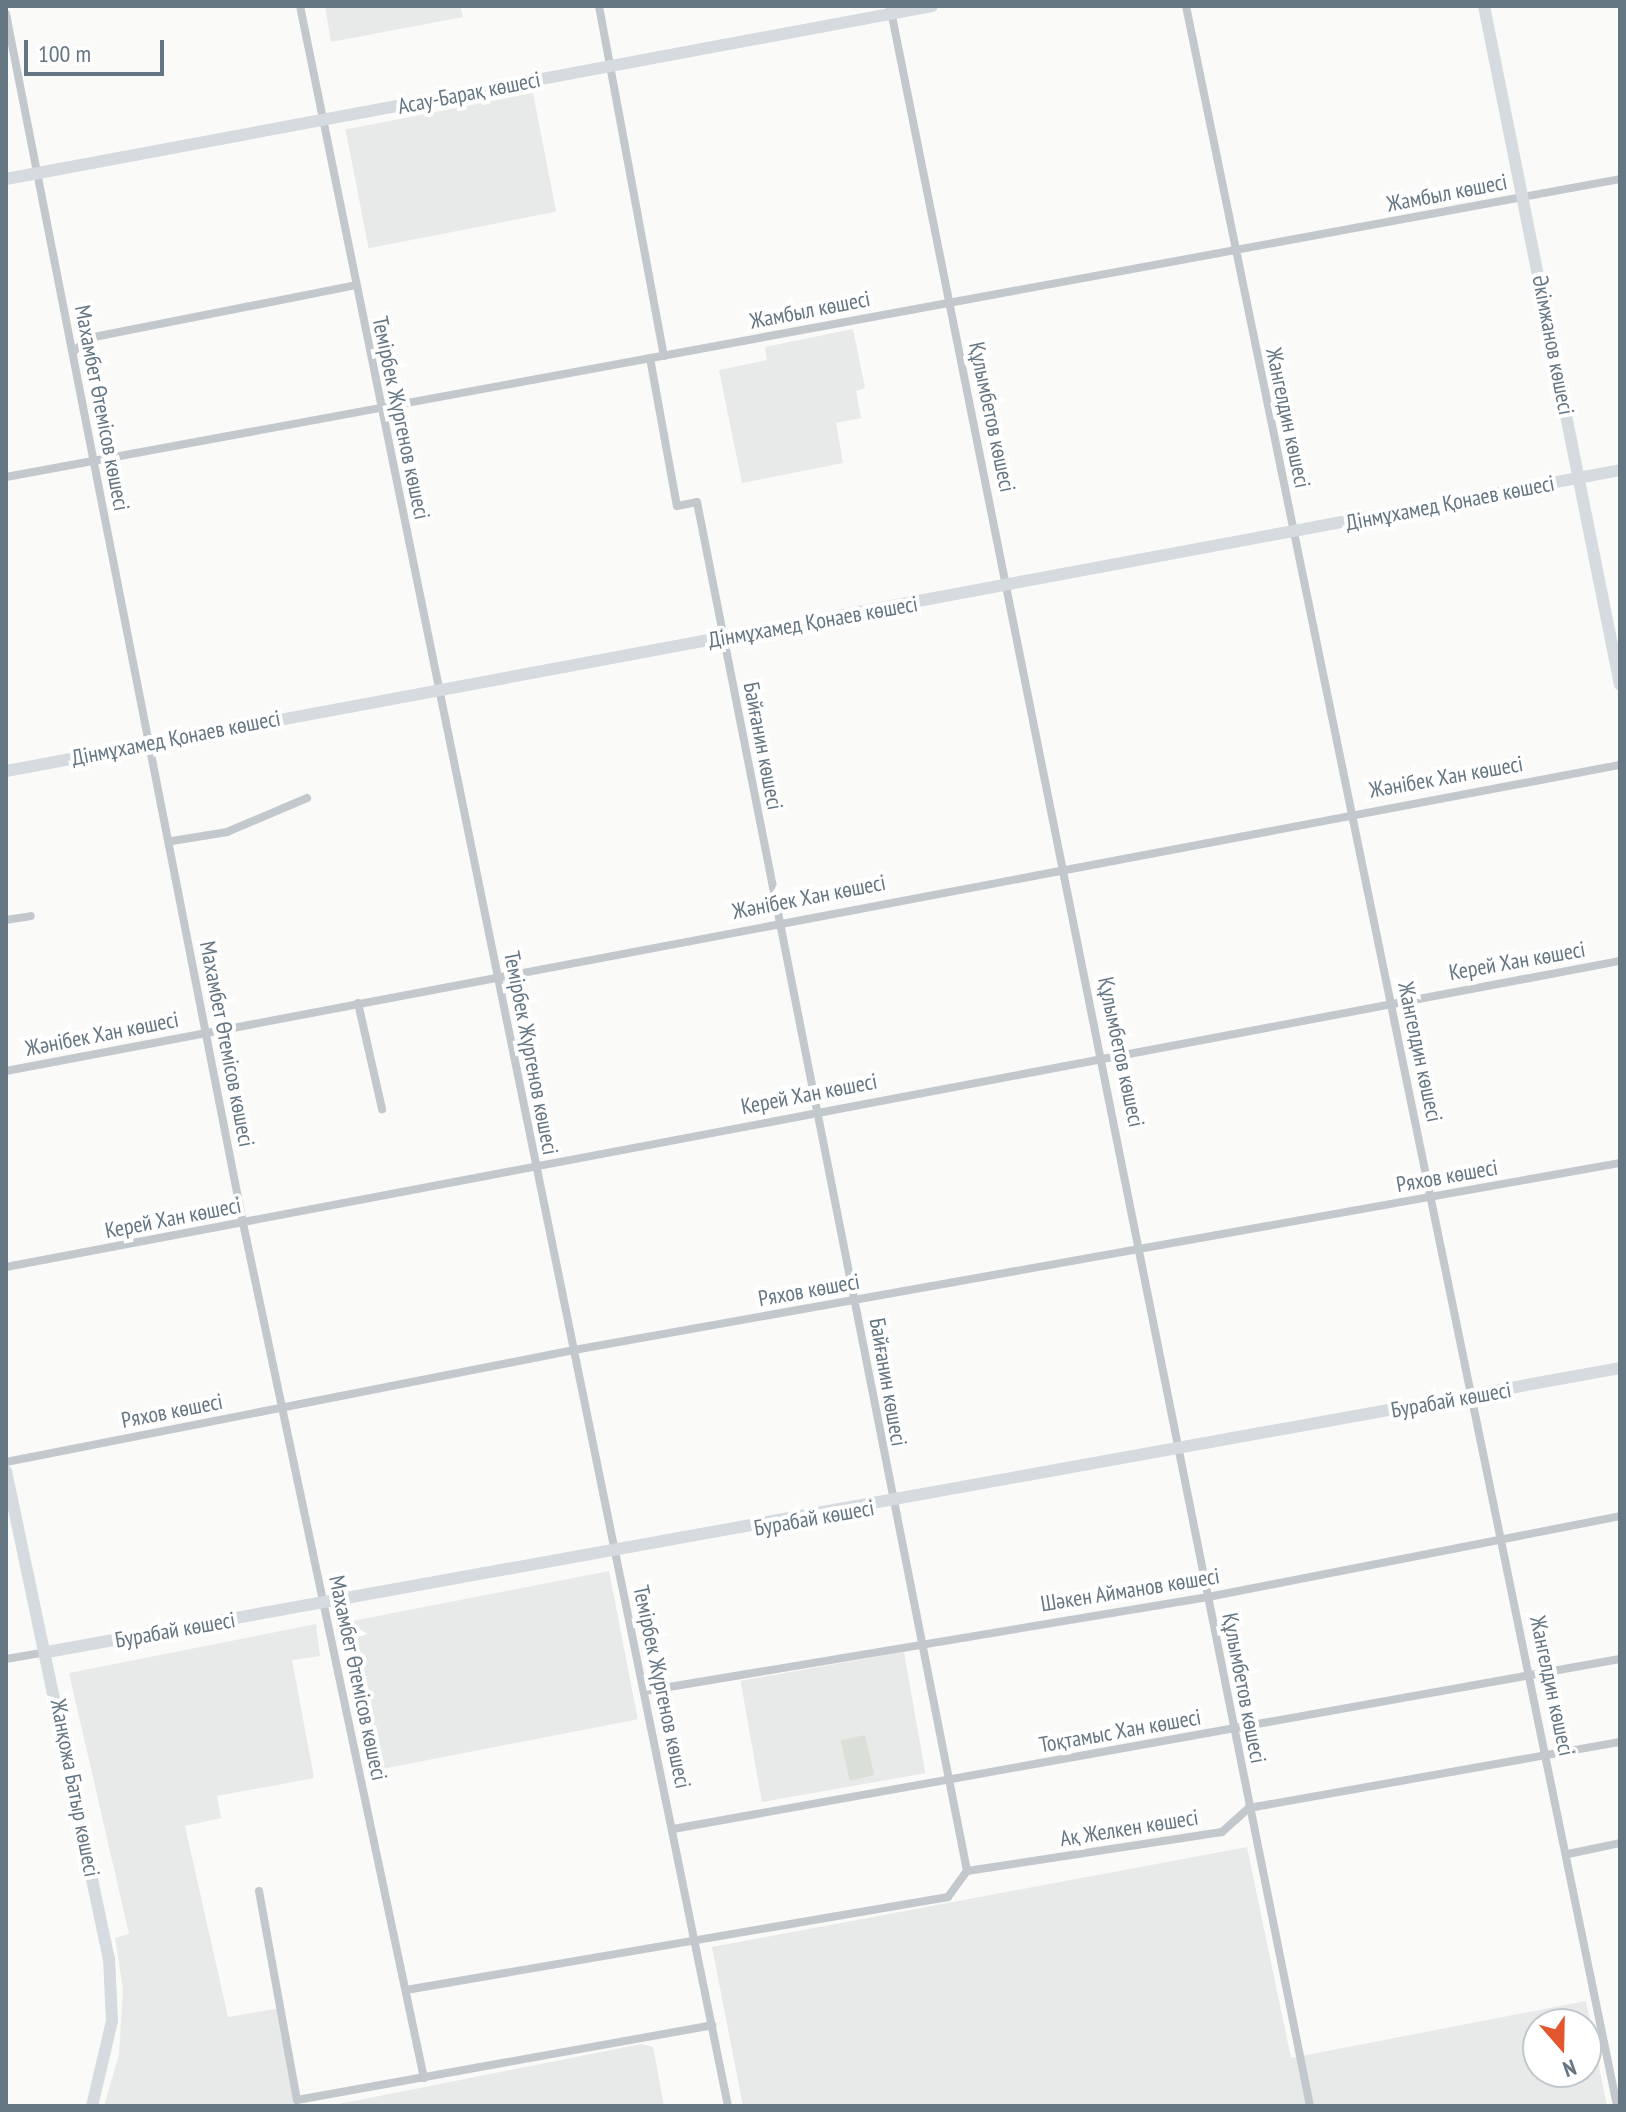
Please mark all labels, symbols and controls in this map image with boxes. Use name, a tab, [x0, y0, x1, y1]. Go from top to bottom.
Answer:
scale bar	[28, 24, 168, 74]
text: 100 m	[38, 38, 91, 69]
street label: Асау-Барақ көшесі	[396, 66, 542, 120]
street label: Жамбыл көшесі	[1385, 168, 1509, 218]
street label: Әкімжанов көшесі	[1527, 273, 1579, 417]
street label: Жамбыл көшесі	[748, 285, 872, 335]
street label: Махамбет Өтемісов көшесі	[69, 303, 135, 513]
street label: Темірбек Жүргенов көшесі	[367, 314, 435, 522]
street label: Құлымбетов көшесі	[963, 340, 1021, 494]
street label: Жангелдин көшесі	[1260, 346, 1316, 490]
street label: Дінмұхамед Қонаев көшесі	[1343, 470, 1557, 536]
street label: Дінмұхамед Қонаев көшесі	[706, 591, 920, 653]
street label: Байғанин көшесі	[738, 680, 788, 812]
street label: Дінмұхамед Қонаев көшесі	[69, 705, 283, 771]
street label: Жәнібек Хан көшесі	[1367, 750, 1525, 804]
street label: Жәнібек Хан көшесі	[730, 869, 888, 925]
street label: Керей Хан көшесі	[1447, 936, 1587, 986]
street label: Махамбет Өтемісов көшесі	[194, 939, 260, 1149]
street label: Темірбек Жүргенов көшесі	[498, 949, 564, 1157]
street label: Құлымбетов көшесі	[1092, 975, 1150, 1129]
street label: Жангелдин көшесі	[1392, 980, 1448, 1124]
street label: Жәнібек Хан көшесі	[23, 1006, 181, 1062]
street label: Керей Хан көшесі	[739, 1068, 879, 1120]
street label: Ряхов көшесі	[1394, 1154, 1500, 1198]
street label: Керей Хан көшесі	[103, 1192, 243, 1244]
street label: Ряхов көшесі	[756, 1268, 862, 1312]
street label: Байғанин көшесі	[864, 1316, 912, 1448]
street label: Бурабай көшесі	[1389, 1376, 1513, 1424]
street label: Ряхов көшесі	[119, 1388, 225, 1434]
street label: Бурабай көшесі	[752, 1494, 876, 1542]
street label: Шәкен Айманов көшесі	[1038, 1563, 1222, 1617]
street label: Махамбет Өтемісов көшесі	[323, 1573, 393, 1783]
street label: Темірбек Жүргенов көшесі	[628, 1583, 696, 1791]
street label: Бурабай көшесі	[113, 1606, 237, 1654]
street label: Құлымбетов көшесі	[1216, 1610, 1272, 1766]
street label: Жангелдин көшесі	[1524, 1614, 1580, 1758]
street label: Жанқожа Батыр көшесі	[45, 1697, 105, 1879]
street label: Тоқтамыс Хан көшесі	[1037, 1704, 1203, 1758]
street label: Ақ Желкен көшесі	[1058, 1804, 1200, 1852]
north arrow	[1522, 2008, 1602, 2088]
text: N	[1559, 2053, 1580, 2084]

